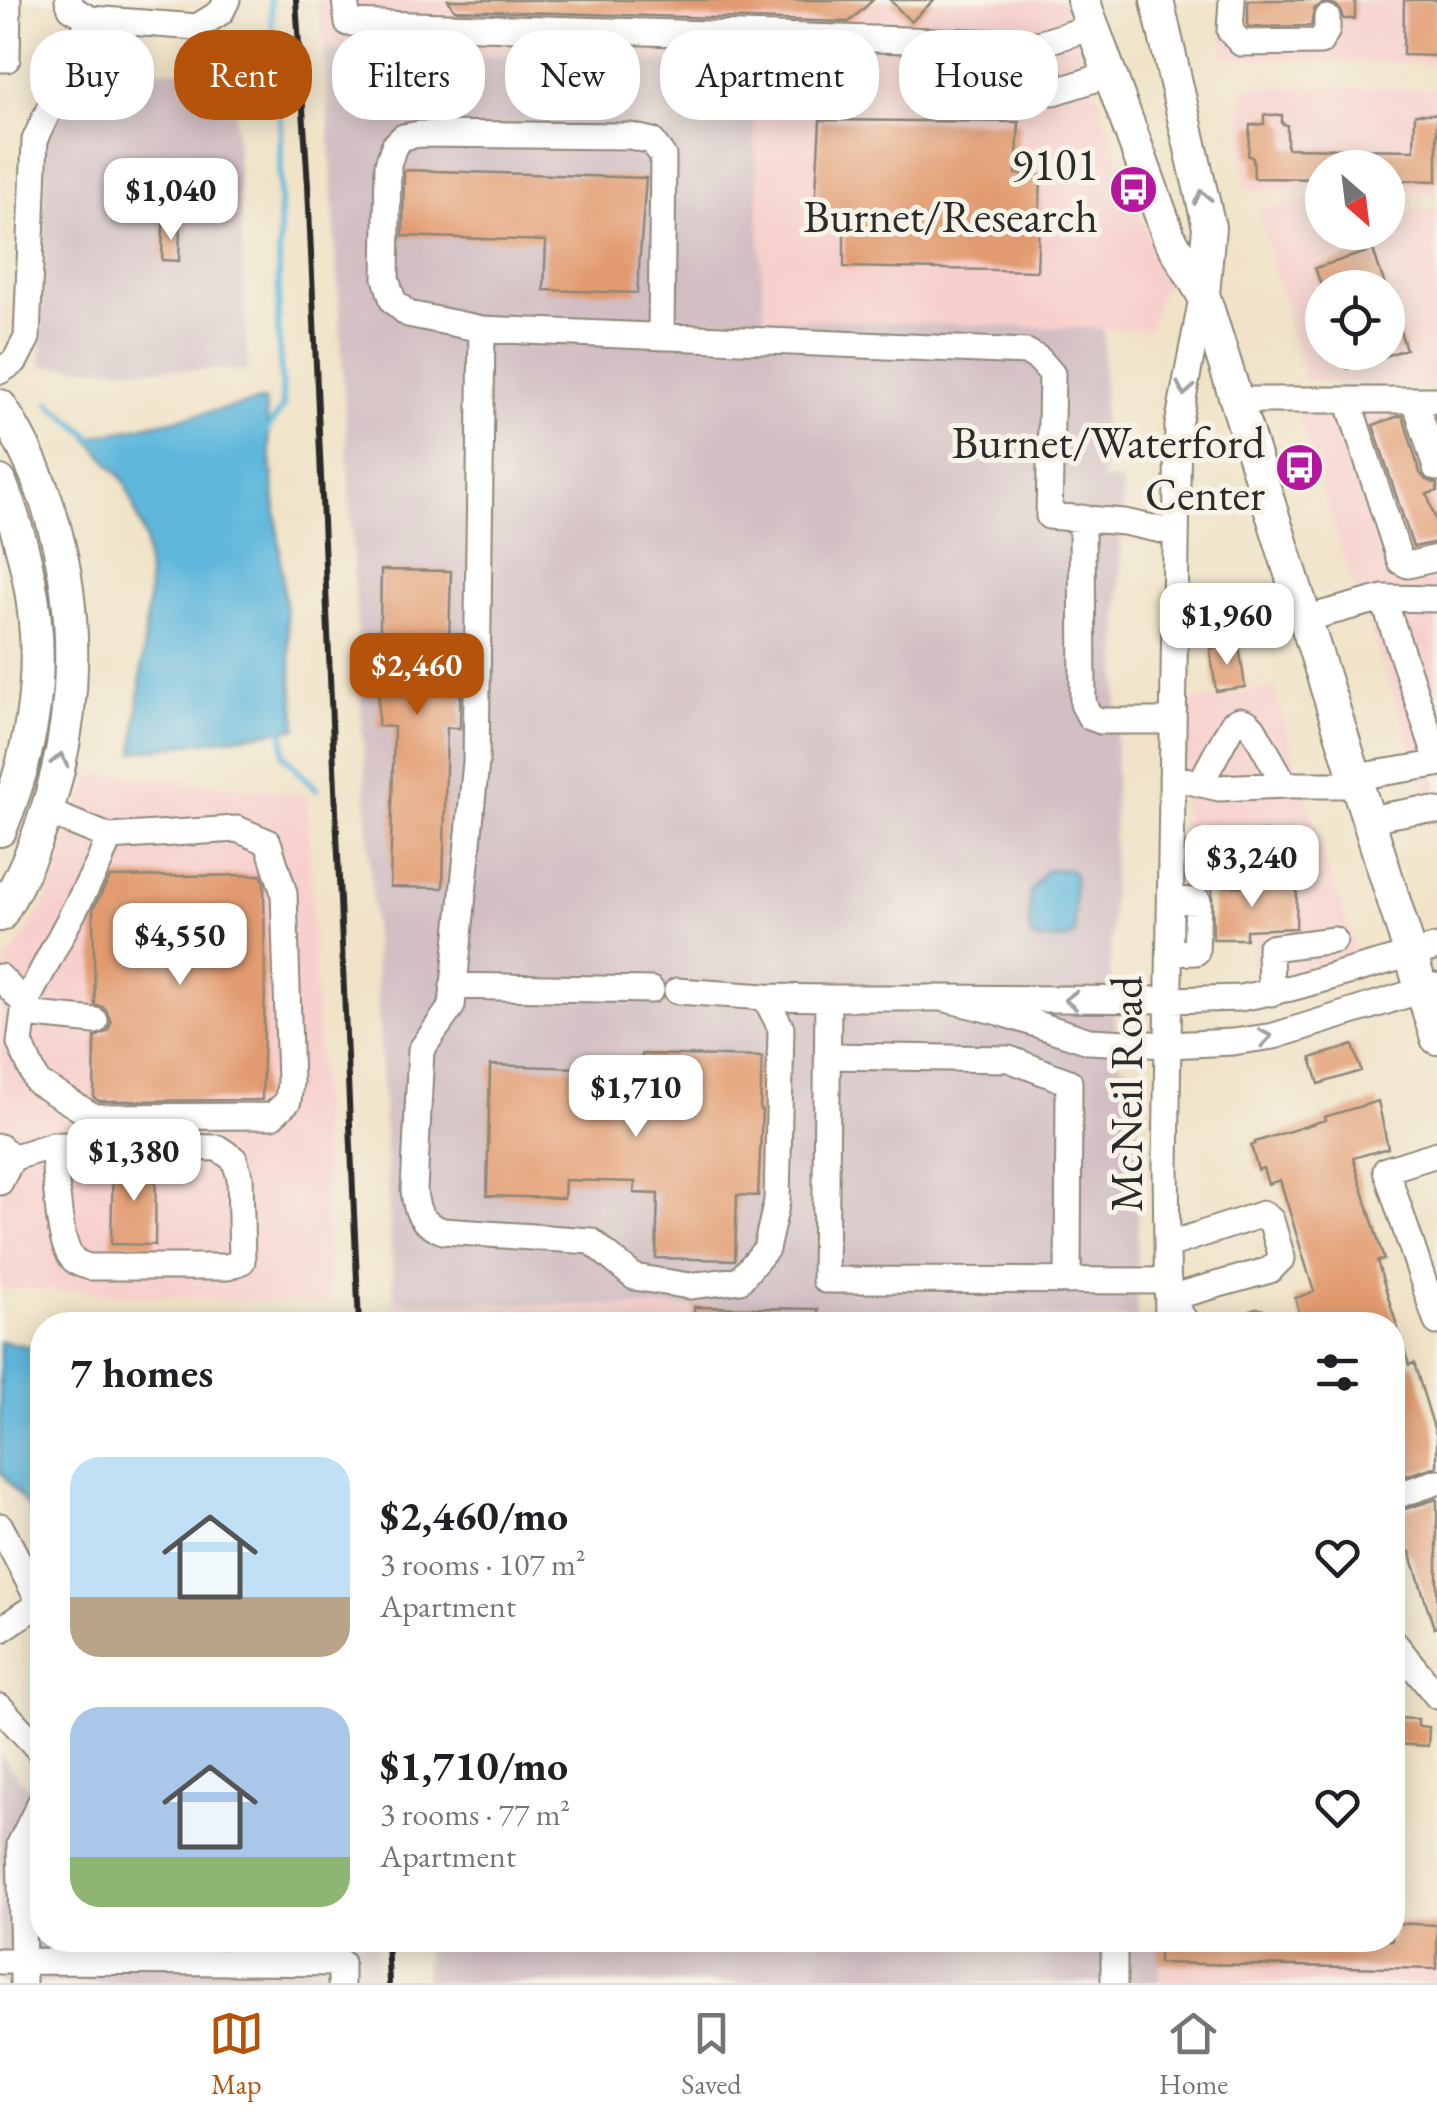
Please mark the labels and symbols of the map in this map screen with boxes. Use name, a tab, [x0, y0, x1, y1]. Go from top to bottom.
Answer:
place label: 9101 Burnet/Research	[803, 135, 1098, 245]
north arrow	[1305, 150, 1405, 250]
pin: $1,040	[90, 158, 252, 243]
bus stop icon: 9101 Burnet/Research	[1107, 164, 1159, 216]
one-way arrow	[1193, 189, 1214, 206]
one-way arrow	[1175, 381, 1196, 398]
place label: Burnet/Waterford Center	[952, 413, 1265, 523]
bus stop icon: Burnet/Waterford Center	[1274, 442, 1326, 494]
pin: $1,960	[1146, 583, 1308, 668]
pin: $2,460	[336, 633, 498, 718]
one-way arrow	[49, 752, 70, 769]
pin: $3,240	[1171, 825, 1333, 910]
pin: $4,550	[99, 903, 261, 988]
street label: McNeil Road	[1097, 976, 1155, 1212]
one-way arrow	[1063, 989, 1079, 1010]
one-way arrow	[1257, 1027, 1274, 1048]
pin: $1,710	[555, 1055, 717, 1140]
pin: $1,380	[53, 1119, 215, 1204]

